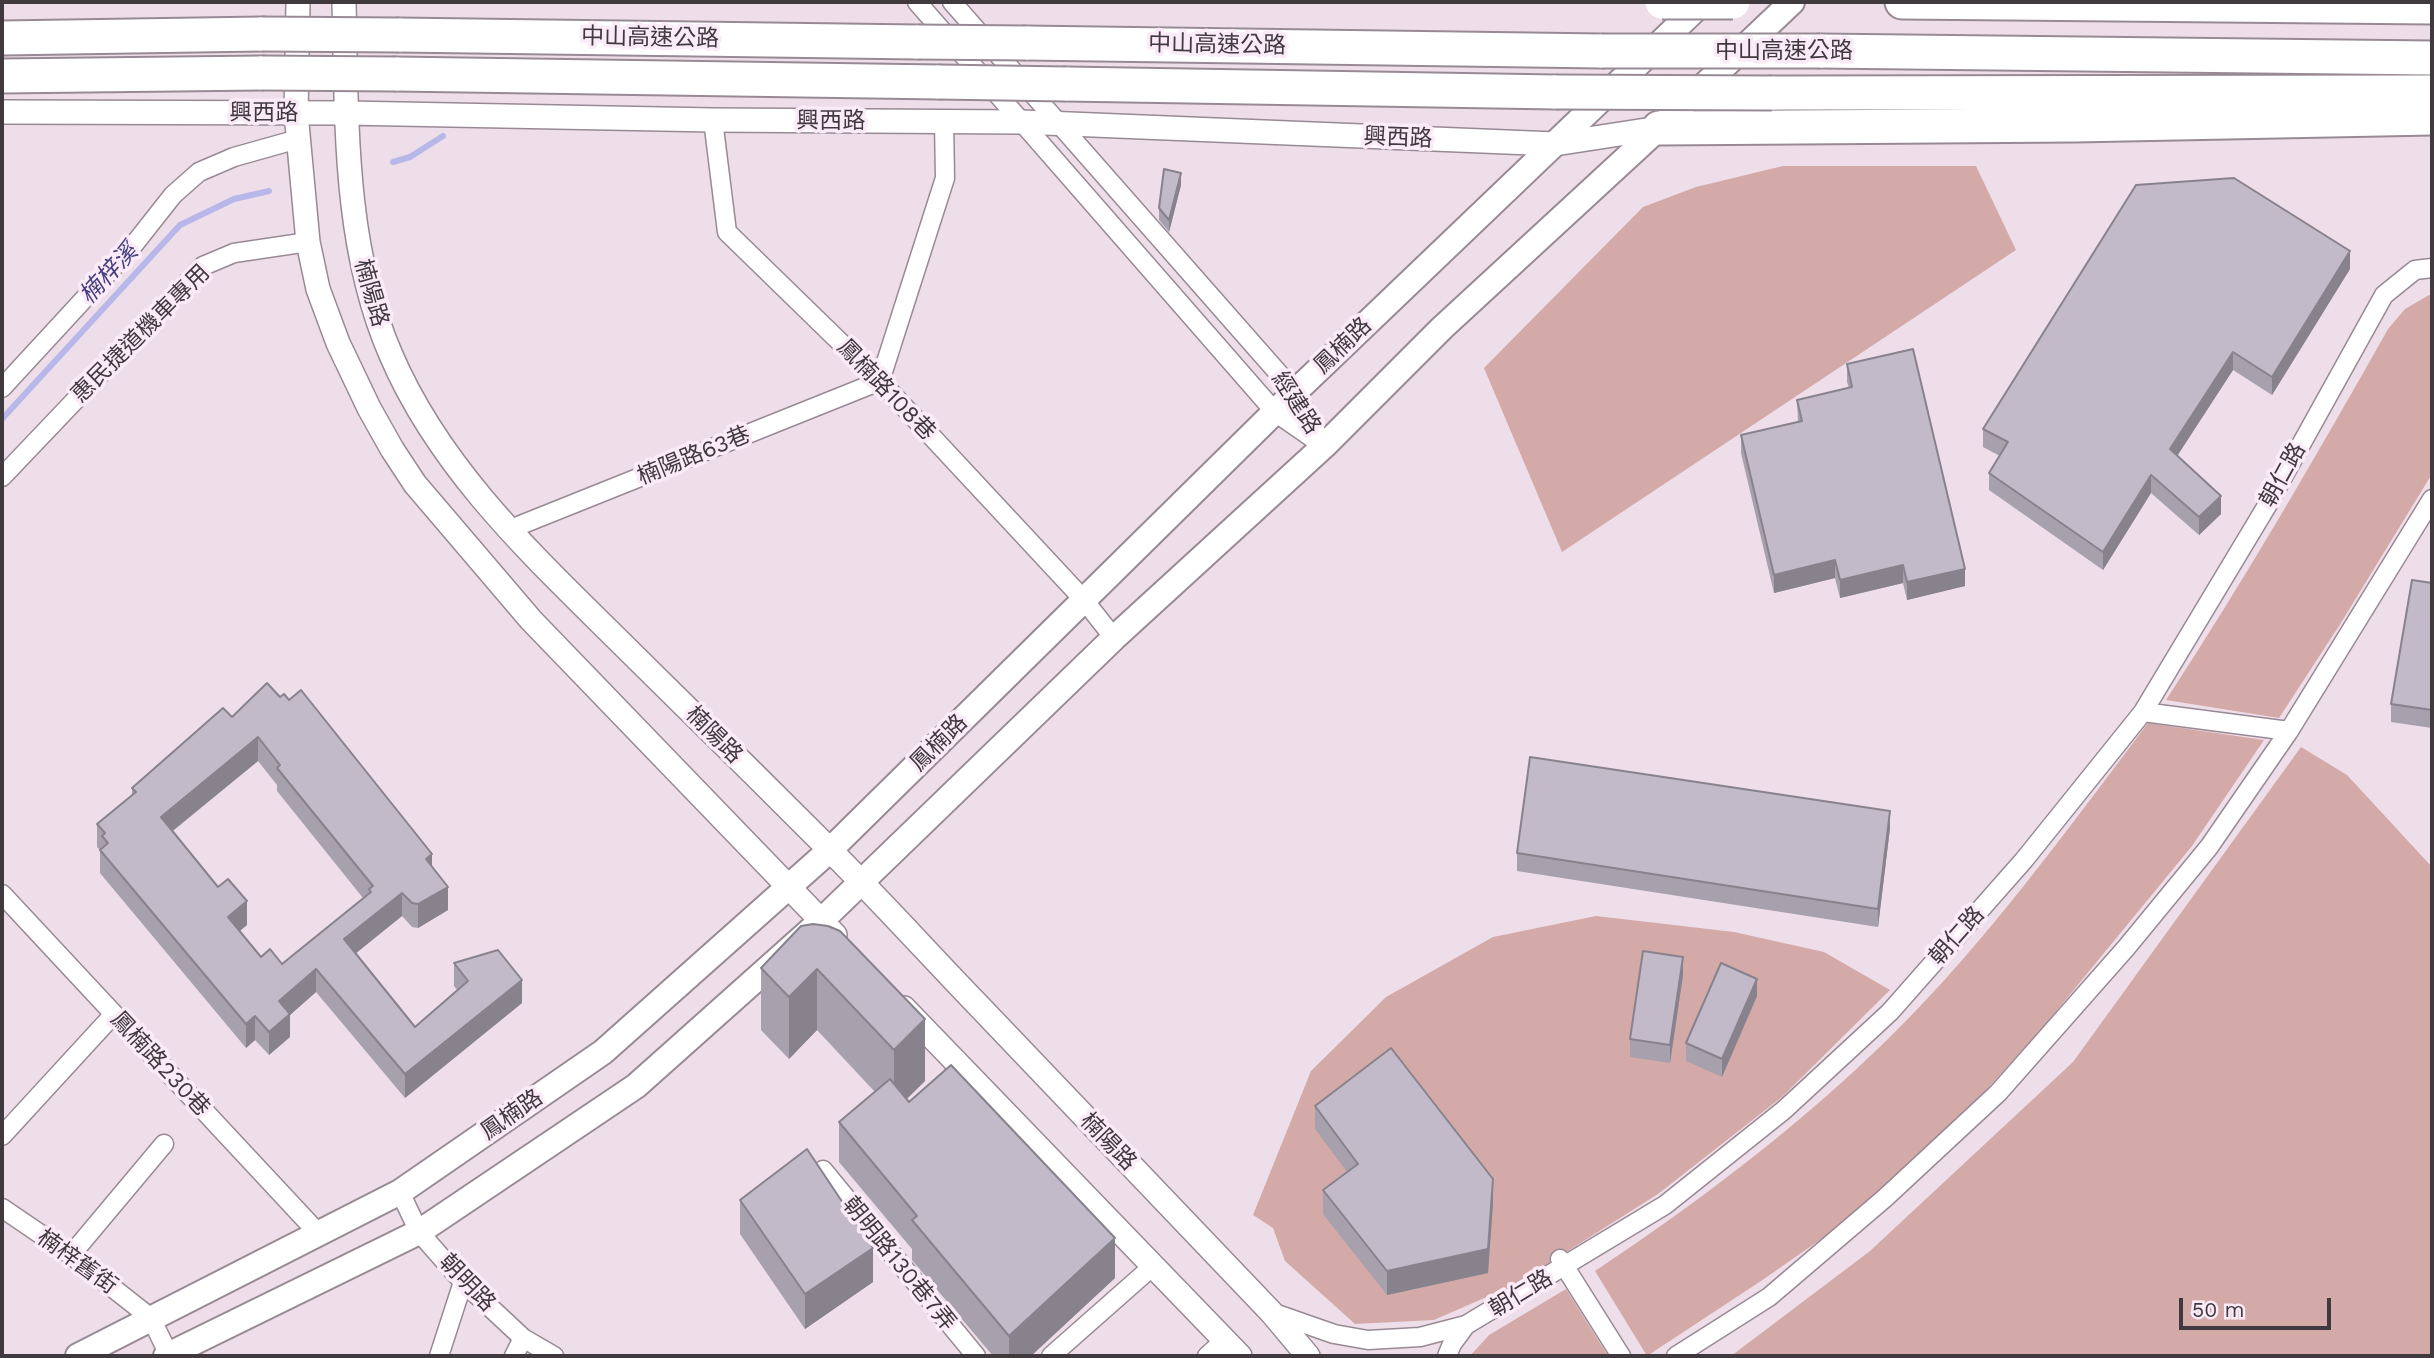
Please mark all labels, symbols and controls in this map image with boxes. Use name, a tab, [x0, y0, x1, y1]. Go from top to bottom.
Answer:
street label: 中山高速公路	[581, 23, 719, 53]
street label: 中山高速公路	[1148, 30, 1286, 60]
street label: 中山高速公路	[1715, 37, 1853, 65]
street label: 興西路	[230, 99, 298, 127]
street label: 興西路	[797, 107, 865, 135]
street label: 興西路	[1363, 123, 1433, 153]
water label: 楠梓溪	[74, 238, 144, 310]
street label: 楠陽路	[348, 256, 394, 330]
street label: 惠民捷道機車專用	[66, 259, 216, 409]
street label: 鳳楠路	[1309, 312, 1377, 380]
street label: 鳳楠路108巷	[831, 334, 941, 446]
street label: 經建路	[1266, 367, 1326, 439]
street label: 楠陽路63巷	[633, 421, 755, 491]
street label: 朝仁路	[2254, 438, 2312, 512]
street label: 楠陽路	[680, 701, 748, 769]
street label: 鳳楠路	[905, 709, 973, 777]
street label: 朝仁路	[1924, 901, 1990, 971]
street label: 鳳楠路230巷	[105, 1006, 215, 1122]
street label: 鳳楠路	[476, 1084, 548, 1146]
street label: 楠陽路	[1074, 1108, 1142, 1176]
street label: 朝明路130巷7弄	[836, 1191, 962, 1337]
street label: 楠梓舊街	[32, 1224, 122, 1300]
street label: 朝明路	[433, 1249, 501, 1317]
street label: 朝仁路	[1484, 1264, 1558, 1324]
scale bar	[2182, 1284, 2334, 1328]
text: 50 m	[2192, 1297, 2244, 1322]

